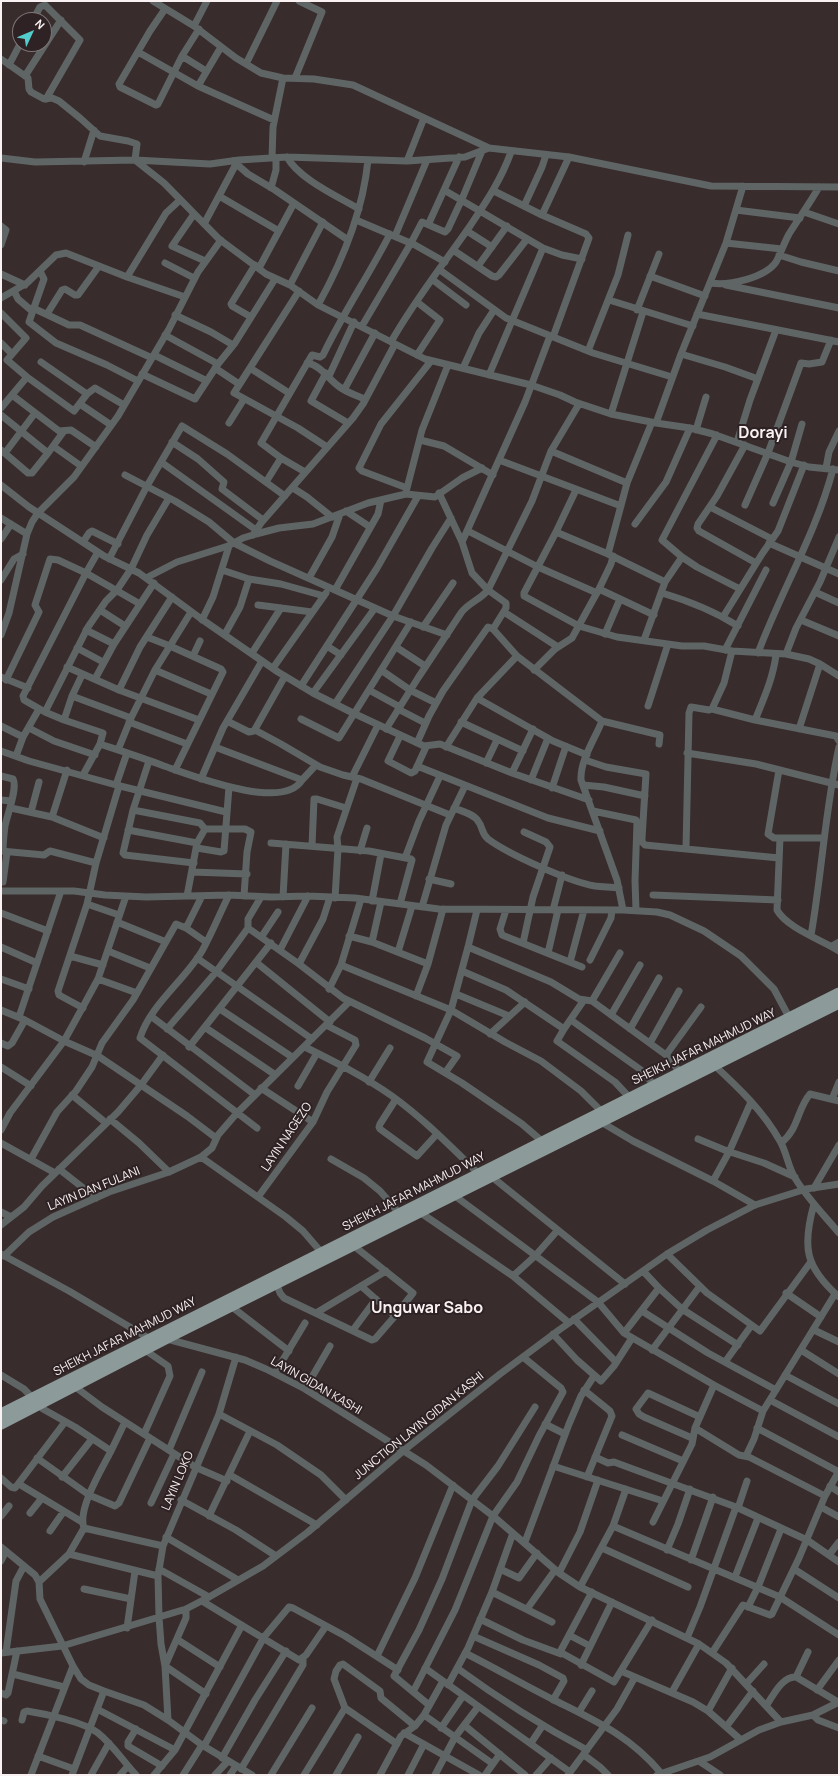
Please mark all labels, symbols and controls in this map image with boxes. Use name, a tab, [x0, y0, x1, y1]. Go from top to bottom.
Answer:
north arrow	[12, 12, 52, 52]
text: N	[32, 16, 48, 32]
district label: Dorayi	[738, 424, 788, 444]
street label: SHEIKH JAFAR MAHMUD WAY	[630, 1006, 778, 1088]
street label: LAYIN NAGEZO	[259, 1100, 315, 1174]
street label: SHEIKH JAFAR MAHMUD WAY	[340, 1150, 488, 1234]
street label: LAYIN DAN FULANI	[46, 1164, 142, 1214]
street label: SHEIKH JAFAR MAHMUD WAY	[51, 1295, 199, 1379]
district label: Unguwar Sabo	[371, 1299, 483, 1319]
street label: LAYIN GIDAN KASHI	[268, 1354, 364, 1418]
street label: JUNCTION LAYIN GIDAN KASHI	[351, 1369, 487, 1483]
street label: LAYIN LOKO	[159, 1449, 197, 1513]

